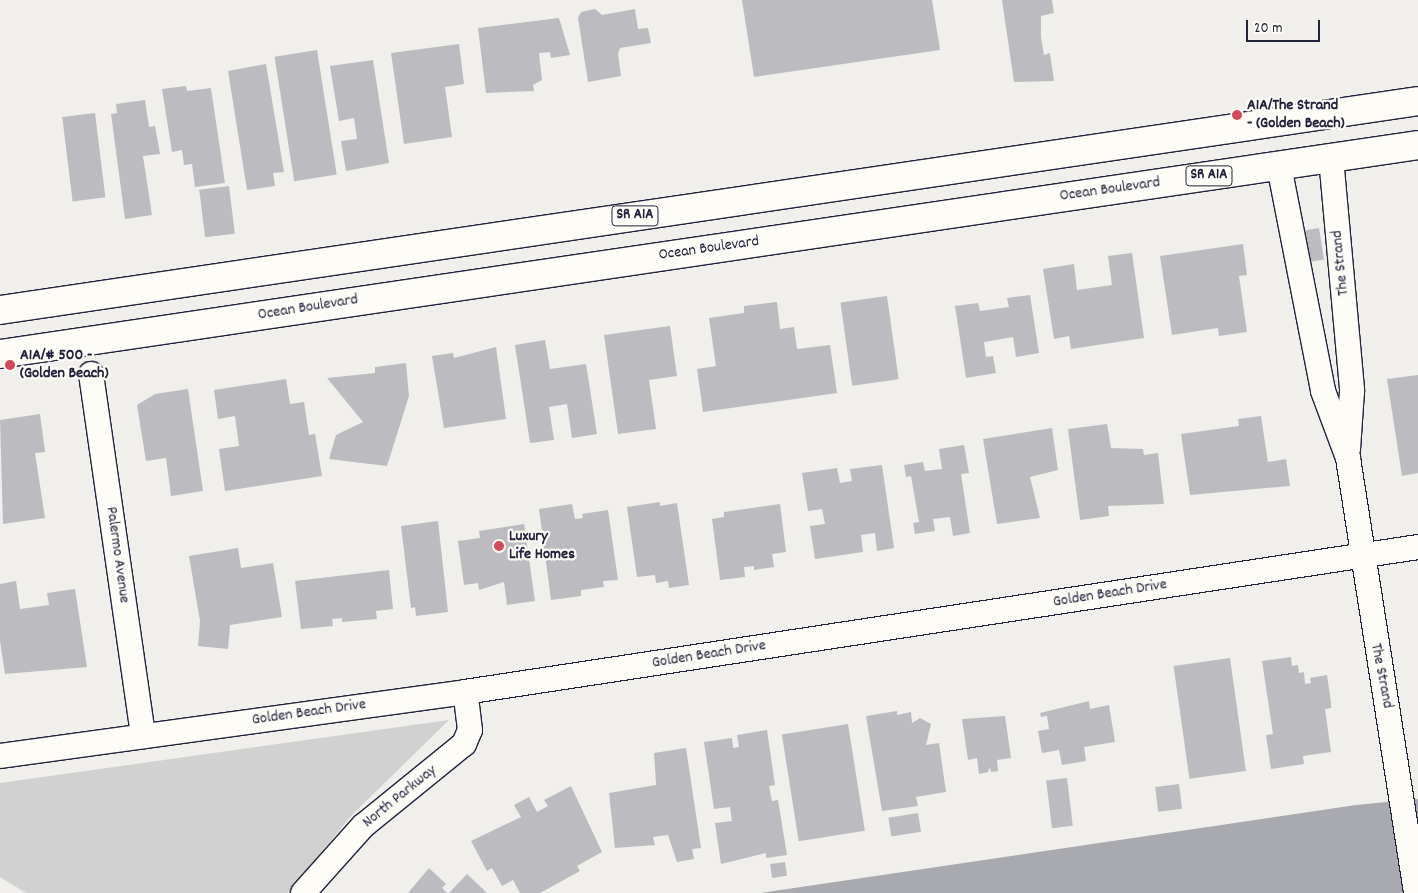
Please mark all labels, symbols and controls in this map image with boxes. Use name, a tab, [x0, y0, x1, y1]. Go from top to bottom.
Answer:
scale bar	[1248, 10, 1322, 42]
text: 20 m	[1254, 18, 1282, 40]
place label: A1A/The Strand - (Golden Beach)	[1247, 96, 1345, 134]
marker: A1A/The Strand - (Golden Beach)	[1231, 109, 1243, 121]
road number: SR A1A	[1185, 164, 1233, 188]
street label: Ocean Boulevard	[1059, 173, 1161, 207]
road number: SR A1A	[611, 204, 659, 228]
street label: The Strand	[1328, 229, 1354, 297]
street label: Ocean Boulevard	[658, 232, 760, 266]
street label: Ocean Boulevard	[256, 291, 360, 325]
place label: A1A/# 500 - (Golden Beach)	[20, 346, 108, 384]
marker: A1A/# 500 - (Golden Beach)	[4, 359, 16, 371]
street label: Palermo Avenue	[101, 506, 133, 604]
place label: Luxury Life Homes	[509, 527, 575, 565]
marker: Luxury Life Homes	[493, 540, 505, 552]
street label: Golden Beach Drive	[1052, 576, 1168, 612]
street label: Golden Beach Drive	[651, 637, 767, 673]
street label: The Strand	[1365, 642, 1397, 710]
street label: Golden Beach Drive	[251, 695, 367, 731]
street label: North Parkway	[359, 761, 441, 833]

